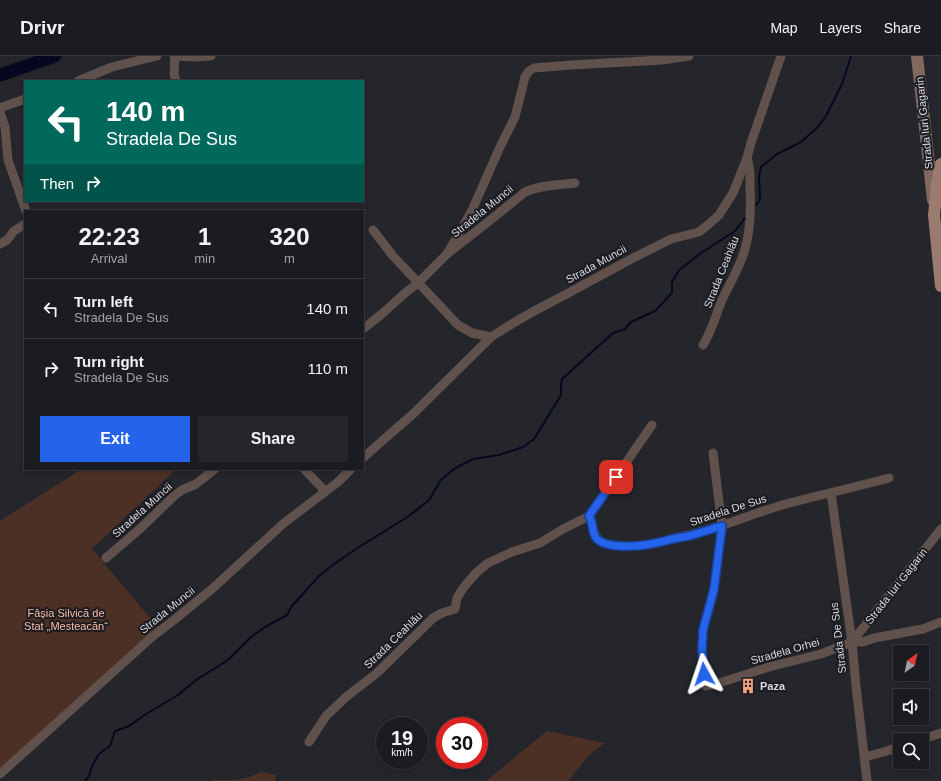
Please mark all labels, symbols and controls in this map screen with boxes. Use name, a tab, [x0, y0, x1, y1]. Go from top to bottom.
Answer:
text: Drivr	[20, 17, 64, 38]
text: Map	[770, 20, 798, 36]
text: Layers	[820, 20, 862, 36]
text: Share	[884, 20, 921, 36]
street label: Strada Iuri Gagarin	[913, 76, 935, 170]
icon: left	[40, 96, 92, 148]
text: 140 m	[106, 96, 185, 127]
text: Stradela De Sus	[106, 129, 237, 149]
icon: right	[82, 172, 104, 194]
text: Then	[40, 175, 74, 192]
street label: Stradela Muncii	[449, 182, 515, 240]
text: 22:23	[78, 223, 140, 250]
text: 1	[198, 223, 211, 250]
text: 320	[270, 223, 310, 250]
street label: Strada Ceahlău	[701, 234, 741, 310]
street label: Strada Muncii	[564, 242, 628, 286]
text: Arrival	[91, 251, 128, 266]
text: min	[194, 251, 215, 266]
text: m	[284, 251, 295, 266]
text: Turn left	[74, 293, 133, 310]
icon: left	[40, 298, 62, 320]
text: 140 m	[306, 300, 348, 317]
text: Stradela De Sus	[74, 310, 169, 325]
text: Turn right	[74, 353, 144, 370]
icon: right	[40, 358, 62, 380]
text: 110 m	[307, 360, 348, 377]
text: Stradela De Sus	[74, 370, 169, 385]
button: Exit	[40, 416, 190, 462]
button: Share	[198, 416, 348, 462]
pin	[599, 460, 633, 494]
icon: arrive	[605, 466, 627, 488]
street label: Stradela Muncii	[110, 480, 174, 540]
street label: Stradela De Sus	[688, 492, 768, 528]
street label: Strada Iuri Gagarin	[863, 546, 929, 626]
street label: Strada Muncii	[137, 584, 197, 636]
street label: Strada De Sus	[828, 601, 848, 674]
park label: Fâșia Silvică de Stat „Mesteacăn“	[24, 607, 108, 632]
street label: Strada Ceahlău	[361, 609, 425, 671]
street label: Stradela Orhei	[749, 635, 821, 667]
north arrow	[893, 645, 929, 681]
map controls	[893, 645, 929, 769]
position arrow	[683, 653, 725, 695]
building icon: Paza	[739, 677, 757, 695]
place label: Paza	[760, 680, 786, 692]
button: sound	[893, 689, 929, 725]
speed limit sign: 30	[436, 717, 488, 769]
text: 19	[391, 727, 413, 749]
button: search	[893, 733, 929, 769]
text: km/h	[391, 747, 413, 758]

